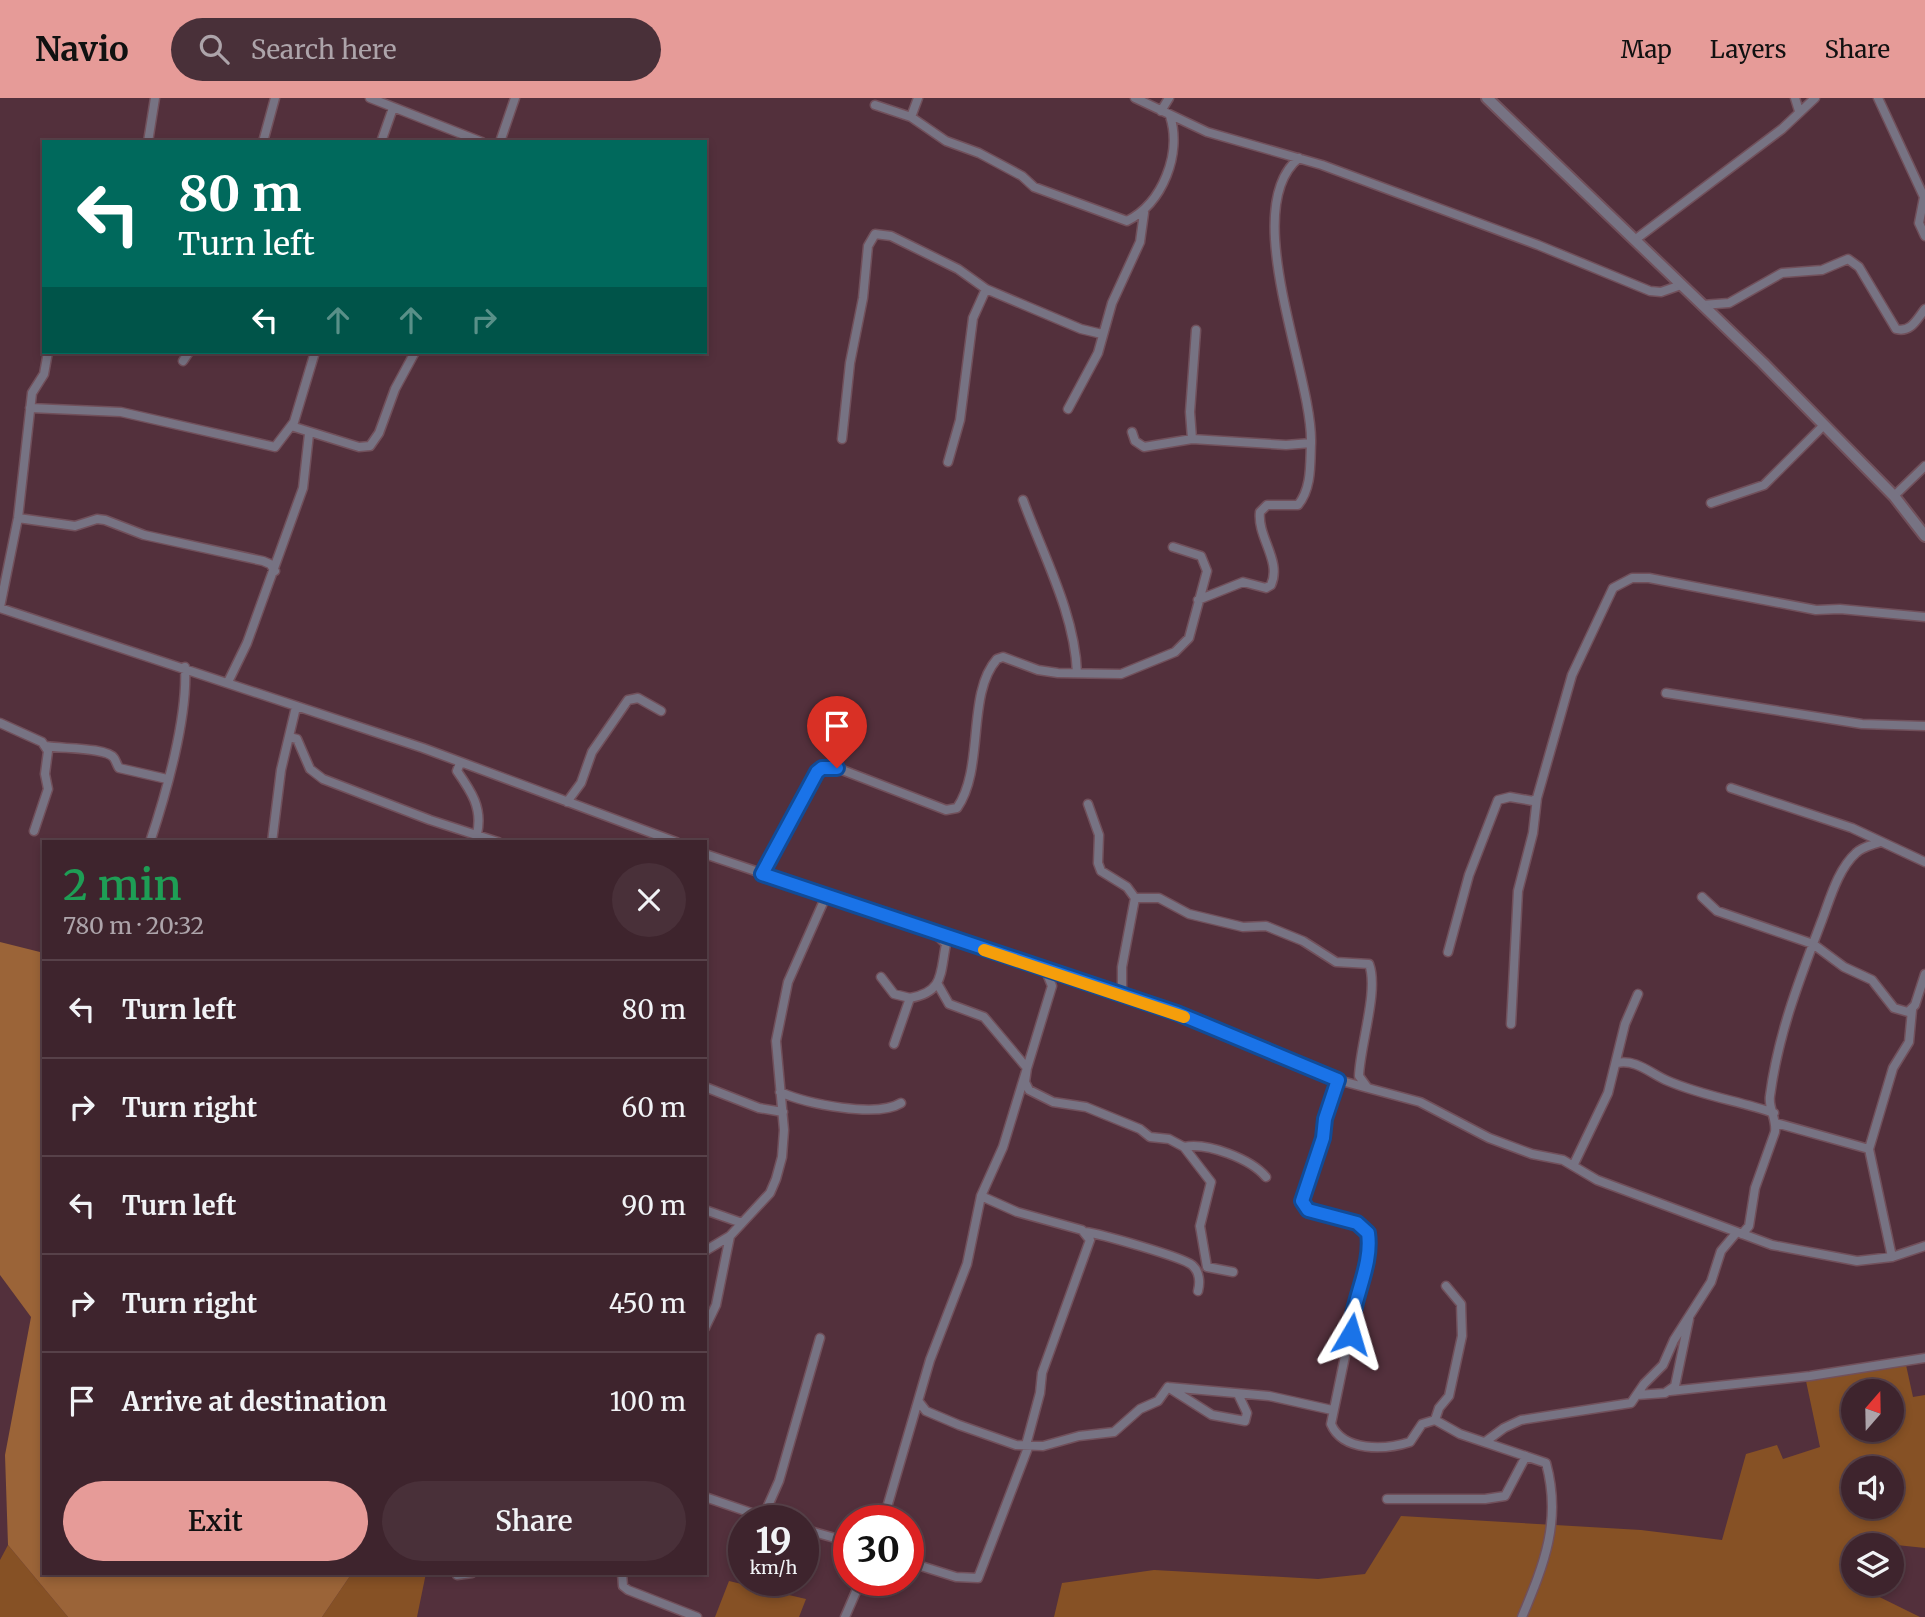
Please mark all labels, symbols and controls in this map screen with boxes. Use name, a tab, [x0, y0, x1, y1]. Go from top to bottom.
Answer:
search box	[171, 18, 661, 81]
text: Navio	[35, 29, 129, 70]
icon: search	[195, 30, 233, 68]
text: Search here	[251, 33, 396, 66]
text: Map	[1621, 34, 1672, 65]
text: Layers	[1710, 34, 1786, 65]
text: Share	[1824, 34, 1890, 65]
text: 80 m	[178, 163, 301, 224]
icon: left	[63, 168, 154, 259]
text: Turn left	[178, 224, 315, 264]
icon: left	[246, 301, 284, 339]
icon: ahead	[319, 301, 357, 339]
icon: ahead	[392, 301, 430, 339]
icon: right	[465, 301, 503, 339]
pin	[807, 696, 867, 768]
icon: arrive	[818, 707, 856, 745]
text: 2 min	[63, 859, 182, 911]
button: close	[612, 863, 686, 937]
text: 780 m · 20:32	[63, 911, 204, 940]
icon: left	[63, 990, 101, 1028]
text: Turn left	[122, 993, 236, 1026]
text: 80 m	[622, 993, 686, 1026]
icon: right	[63, 1088, 101, 1126]
text: Turn right	[122, 1091, 257, 1124]
text: 60 m	[622, 1091, 686, 1124]
icon: left	[63, 1186, 101, 1224]
text: Turn left	[122, 1189, 236, 1222]
text: 90 m	[622, 1189, 686, 1222]
icon: right	[63, 1284, 101, 1322]
text: Turn right	[122, 1287, 257, 1320]
text: 450 m	[609, 1287, 686, 1320]
position arrow	[1314, 1297, 1388, 1371]
north arrow	[1841, 1379, 1904, 1442]
map controls	[1841, 1379, 1904, 1596]
icon: arrive	[63, 1382, 101, 1420]
text: Arrive at destination	[122, 1385, 387, 1418]
text: 100 m	[610, 1385, 686, 1418]
button: sound	[1841, 1456, 1904, 1519]
button: Exit	[63, 1481, 368, 1561]
button: Share	[382, 1481, 686, 1561]
speed limit sign: 30	[833, 1505, 924, 1596]
text: 19	[755, 1519, 792, 1563]
button: layers	[1841, 1533, 1904, 1596]
text: km/h	[750, 1556, 797, 1579]

